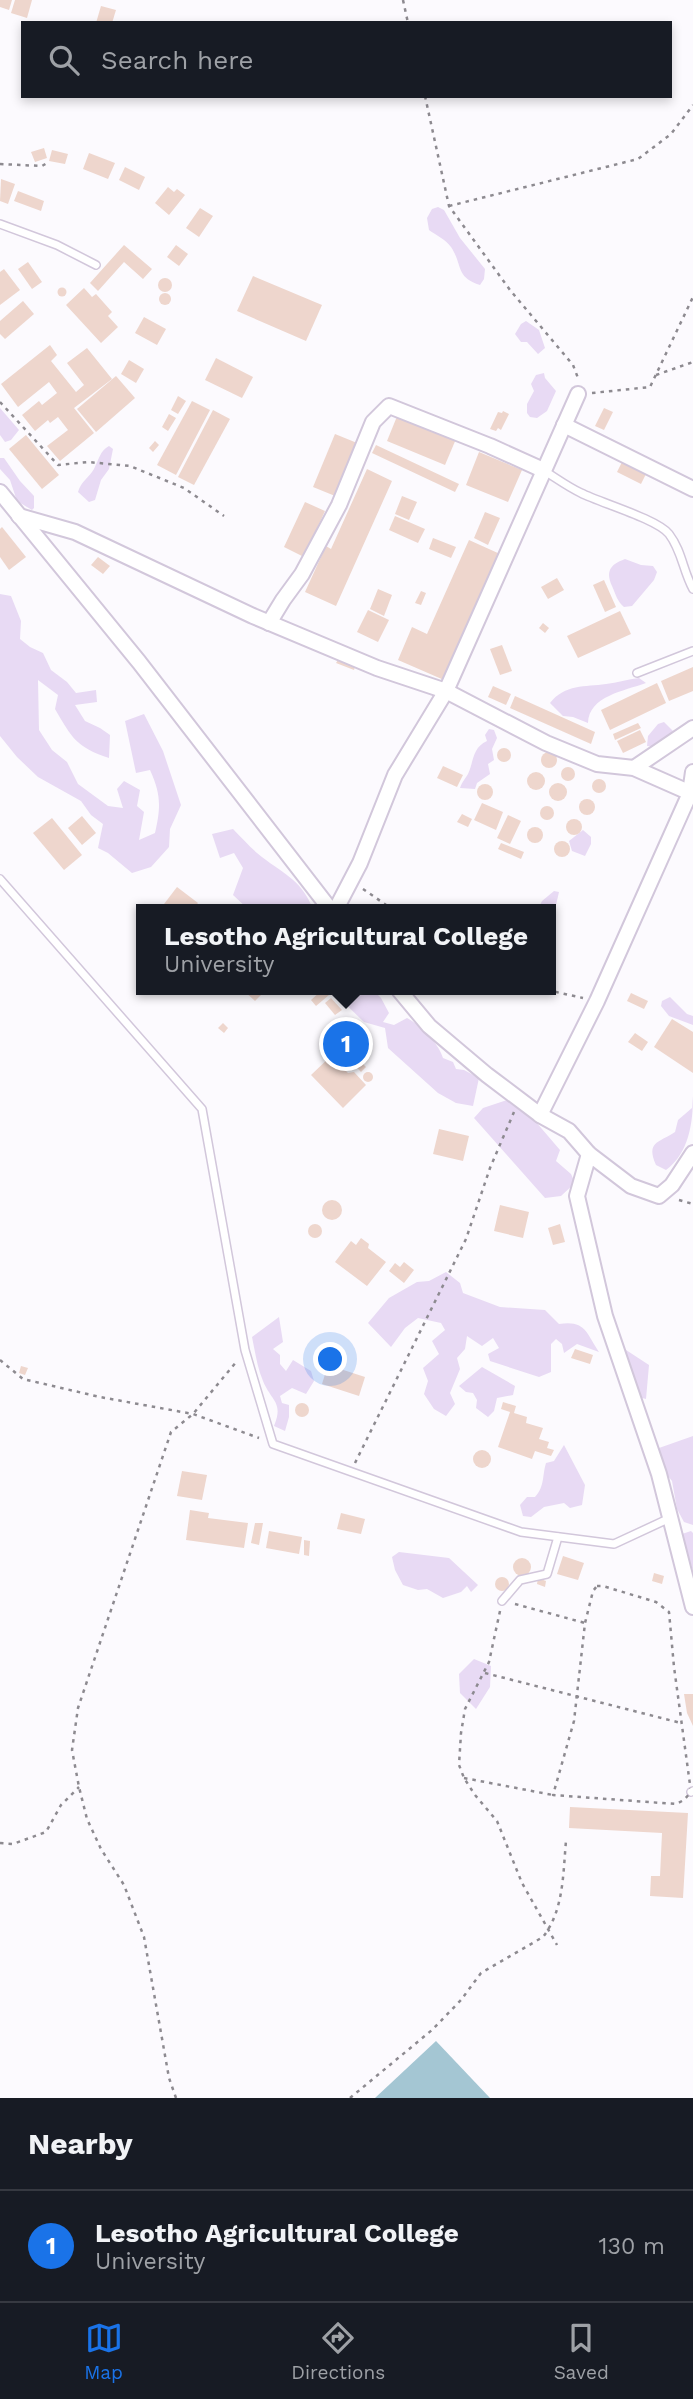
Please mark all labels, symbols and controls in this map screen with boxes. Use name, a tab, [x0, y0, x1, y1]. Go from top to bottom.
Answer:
search box	[21, 21, 672, 98]
icon: search	[45, 41, 83, 79]
text: Search here	[101, 45, 253, 75]
popup	[136, 904, 556, 995]
text: Lesotho Agricultural College	[164, 921, 528, 951]
text: University	[164, 951, 274, 978]
pin: 1	[323, 1018, 369, 1070]
your location	[313, 1342, 347, 1376]
text: Nearby	[28, 2126, 133, 2161]
text: Lesotho Agricultural College	[95, 2218, 459, 2248]
text: 1	[46, 2233, 56, 2260]
text: 130 m	[599, 2233, 665, 2260]
text: University	[95, 2248, 205, 2275]
tab: Map	[84, 2319, 123, 2384]
tab: Directions	[291, 2319, 385, 2384]
tab: Saved	[554, 2319, 609, 2384]

